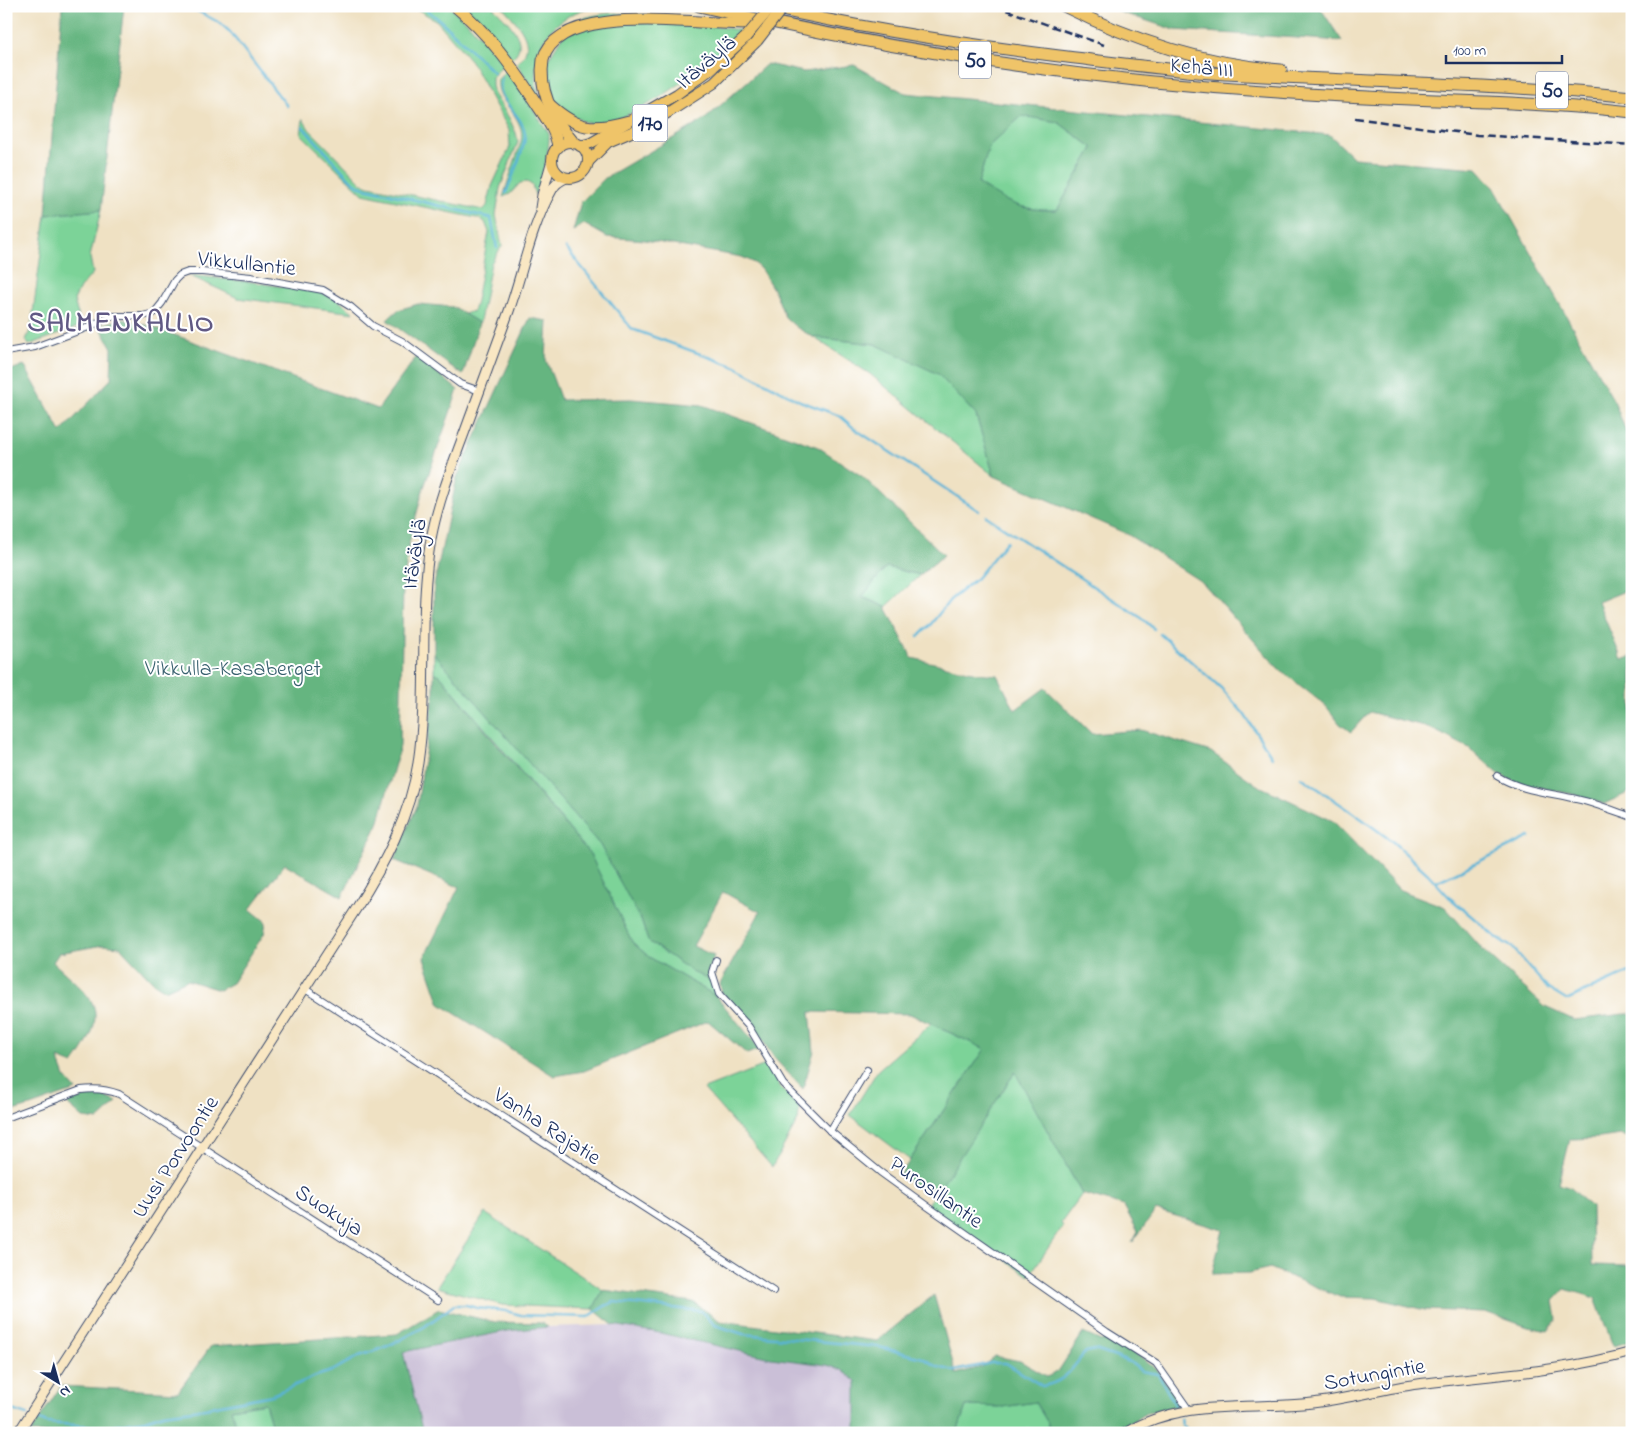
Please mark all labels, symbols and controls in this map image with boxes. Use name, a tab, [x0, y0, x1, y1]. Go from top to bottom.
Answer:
street label: Itäväylä	[670, 28, 745, 99]
scale bar	[1446, 32, 1562, 64]
text: 100 m	[1453, 40, 1486, 62]
road number: 50	[959, 42, 991, 78]
street label: Kehä III	[1169, 50, 1235, 88]
road number: 50	[1536, 72, 1568, 108]
road number: 170	[632, 105, 668, 142]
street label: Vikkullantie	[195, 244, 297, 286]
district label: SALMENKALLIO	[28, 304, 214, 345]
street label: Itäväylä	[395, 517, 438, 592]
park label: Vikkulla-Kasaberget	[144, 654, 321, 687]
street label: Vanha Rajatie	[485, 1080, 607, 1174]
street label: Uusi Porvoontie	[125, 1090, 228, 1225]
street label: Purosillantie	[882, 1149, 989, 1238]
street label: Suokuja	[288, 1177, 369, 1246]
street label: Sotungintie	[1321, 1351, 1428, 1402]
north arrow	[32, 1356, 82, 1406]
text: N	[55, 1380, 75, 1402]

